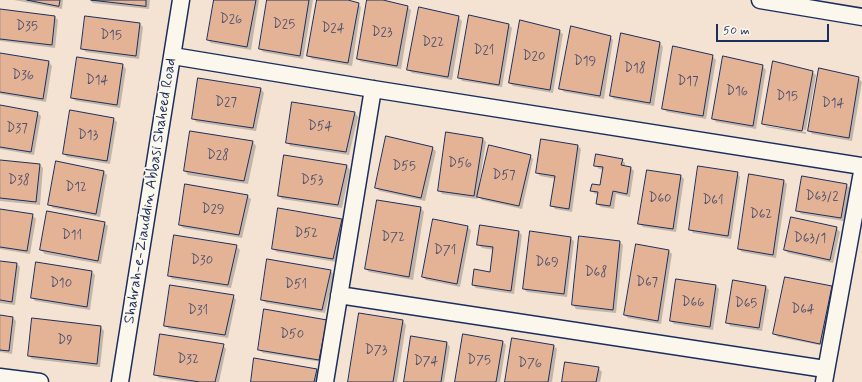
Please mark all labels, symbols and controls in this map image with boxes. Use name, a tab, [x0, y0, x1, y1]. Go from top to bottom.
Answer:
house number: D26	[220, 12, 242, 28]
scale bar	[718, 16, 831, 42]
house number: D25	[273, 17, 295, 33]
house number: D35	[16, 19, 38, 35]
house number: D24	[321, 21, 345, 37]
text: 50 m	[723, 23, 750, 39]
house number: D23	[372, 25, 392, 41]
house number: D15	[100, 28, 122, 44]
house number: D22	[422, 35, 444, 51]
house number: D21	[474, 43, 494, 59]
house number: D20	[523, 49, 545, 65]
house number: D19	[574, 54, 596, 70]
street label: Shahrah-e-Ziauddin Abbasi Shaheed Road	[121, 57, 181, 325]
house number: D18	[624, 61, 646, 77]
house number: D36	[12, 68, 34, 84]
house number: D14	[86, 73, 108, 89]
house number: D17	[677, 74, 699, 90]
house number: D16	[726, 84, 748, 100]
house number: D15	[776, 89, 798, 105]
house number: D27	[215, 95, 237, 111]
house number: D14	[822, 96, 844, 112]
house number: D54	[308, 119, 332, 135]
house number: D37	[6, 121, 28, 137]
house number: D13	[78, 128, 98, 144]
house number: D28	[207, 148, 229, 164]
house number: D56	[448, 156, 472, 172]
house number: D55	[392, 159, 416, 175]
house number: D57	[492, 168, 516, 184]
house number: D38	[8, 173, 30, 189]
house number: D53	[301, 173, 323, 189]
house number: D12	[65, 180, 87, 196]
house number: D63/2	[805, 189, 839, 205]
house number: D60	[648, 191, 672, 207]
house number: D61	[702, 193, 724, 209]
house number: D29	[201, 202, 225, 218]
house number: D62	[750, 207, 772, 223]
house number: D52	[294, 226, 318, 242]
house number: D11	[62, 228, 82, 244]
house number: D72	[381, 230, 405, 246]
house number: D63/1	[794, 231, 826, 247]
house number: D71	[434, 243, 456, 259]
house number: D30	[191, 253, 213, 269]
house number: D69	[535, 255, 559, 271]
house number: D68	[585, 265, 607, 281]
house number: D67	[636, 275, 658, 291]
house number: D10	[50, 276, 72, 292]
house number: D51	[285, 277, 307, 293]
house number: D66	[682, 295, 704, 311]
house number: D65	[735, 296, 757, 312]
house number: D64	[791, 302, 815, 318]
house number: D31	[188, 303, 208, 319]
house number: D50	[280, 327, 304, 343]
house number: D9	[57, 333, 73, 349]
house number: D73	[365, 343, 387, 359]
house number: D32	[177, 352, 199, 368]
house number: D75	[467, 353, 491, 369]
house number: D74	[414, 354, 438, 370]
house number: D76	[518, 356, 542, 372]

